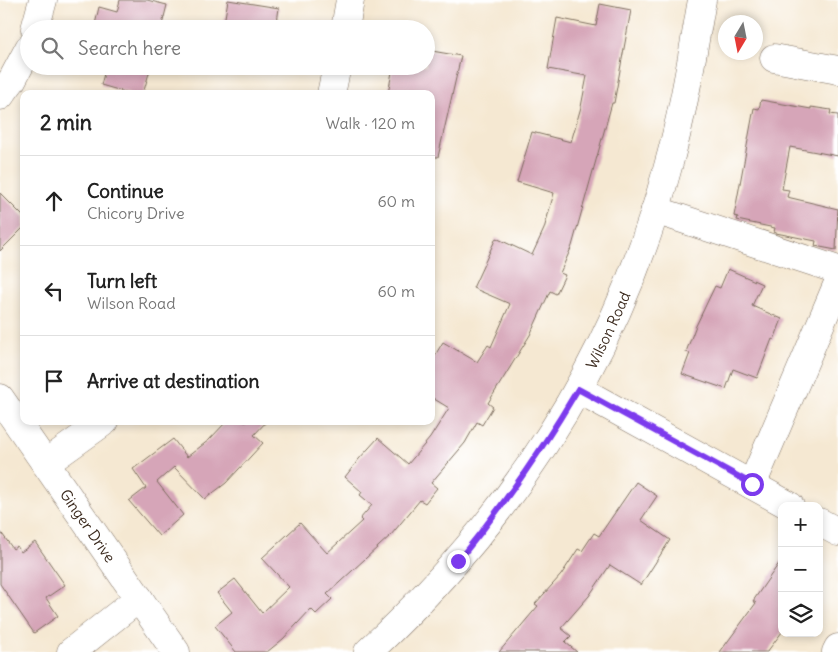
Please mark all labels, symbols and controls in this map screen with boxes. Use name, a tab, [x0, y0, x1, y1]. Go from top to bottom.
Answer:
north arrow	[718, 15, 763, 60]
search box	[20, 20, 435, 75]
icon: search	[38, 34, 66, 62]
text: Search here	[78, 36, 181, 60]
text: 2 min	[40, 109, 92, 136]
text: Walk · 120 m	[325, 113, 415, 133]
text: Continue	[87, 179, 164, 203]
icon: ahead	[40, 187, 68, 215]
text: 60 m	[377, 191, 415, 211]
text: Chicory Drive	[87, 203, 185, 223]
text: Turn left	[87, 269, 157, 293]
icon: left	[40, 277, 68, 305]
text: 60 m	[377, 281, 415, 301]
street label: Wilson Road	[581, 288, 634, 372]
text: Wilson Road	[87, 293, 176, 313]
icon: arrive	[40, 367, 68, 395]
text: Arrive at destination	[87, 369, 260, 393]
route start	[741, 473, 764, 496]
street label: Ginger Drive	[56, 485, 120, 566]
map controls	[778, 502, 823, 637]
button: +	[778, 502, 823, 547]
button: −	[778, 547, 823, 592]
route end	[447, 550, 470, 573]
button: layers	[778, 592, 823, 637]

